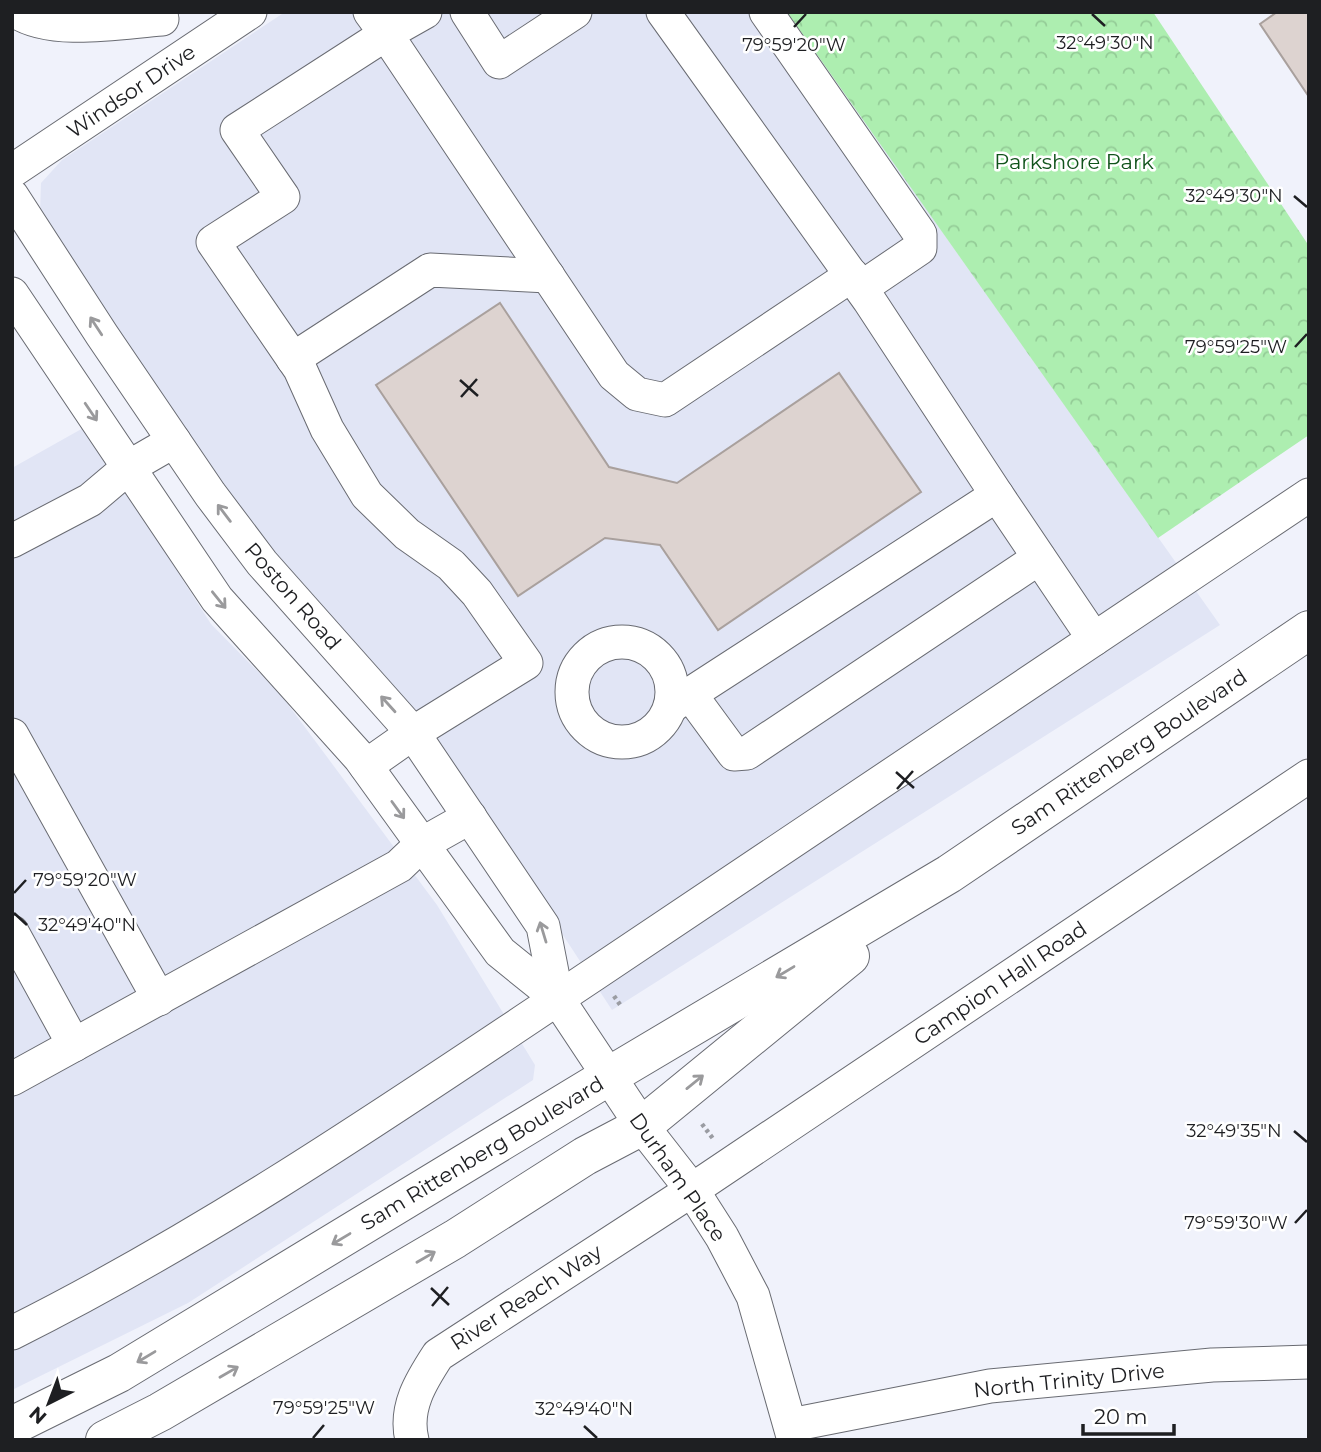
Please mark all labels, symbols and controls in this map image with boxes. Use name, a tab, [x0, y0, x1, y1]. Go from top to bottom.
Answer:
text: 32°49'30"N	[1056, 32, 1154, 54]
text: 79°59'20"W	[742, 34, 846, 56]
street label: Windsor Drive	[62, 39, 200, 143]
park label: Parkshore Park	[994, 149, 1154, 174]
text: 32°49'30"N	[1185, 185, 1283, 207]
one-way arrow	[88, 316, 102, 336]
text: 79°59'25"W	[1185, 336, 1287, 358]
one-way arrow	[85, 401, 99, 421]
one-way arrow	[217, 504, 232, 523]
street label: Poston Road	[240, 537, 346, 655]
one-way arrow	[211, 590, 226, 609]
street label: Sam Rittenberg Boulevard	[1006, 664, 1252, 840]
one-way arrow	[380, 696, 396, 714]
one-way arrow	[391, 800, 405, 819]
text: 79°59'20"W	[33, 869, 137, 891]
text: 32°49'40"N	[38, 914, 136, 936]
street label: Campion Hall Road	[909, 916, 1091, 1050]
one-way arrow	[536, 921, 549, 943]
one-way arrow	[775, 965, 795, 979]
street label: Sam Rittenberg Boulevard	[356, 1070, 608, 1236]
one-way arrow	[685, 1075, 703, 1090]
street label: Durham Place	[624, 1108, 732, 1246]
text: 32°49'35"N	[1186, 1120, 1282, 1142]
text: 79°59'30"W	[1184, 1212, 1288, 1234]
one-way arrow	[332, 1233, 352, 1247]
street label: River Reach Way	[446, 1238, 607, 1355]
one-way arrow	[415, 1250, 435, 1264]
one-way arrow	[137, 1350, 157, 1364]
street label: North Trinity Drive	[972, 1358, 1166, 1402]
one-way arrow	[219, 1364, 239, 1378]
north arrow	[14, 1368, 84, 1438]
scale bar	[1083, 1392, 1174, 1436]
text: 79°59'25"W	[273, 1397, 375, 1419]
text: 32°49'40"N	[535, 1398, 633, 1420]
text: N	[25, 1402, 51, 1429]
text: 20 m	[1094, 1404, 1148, 1429]

